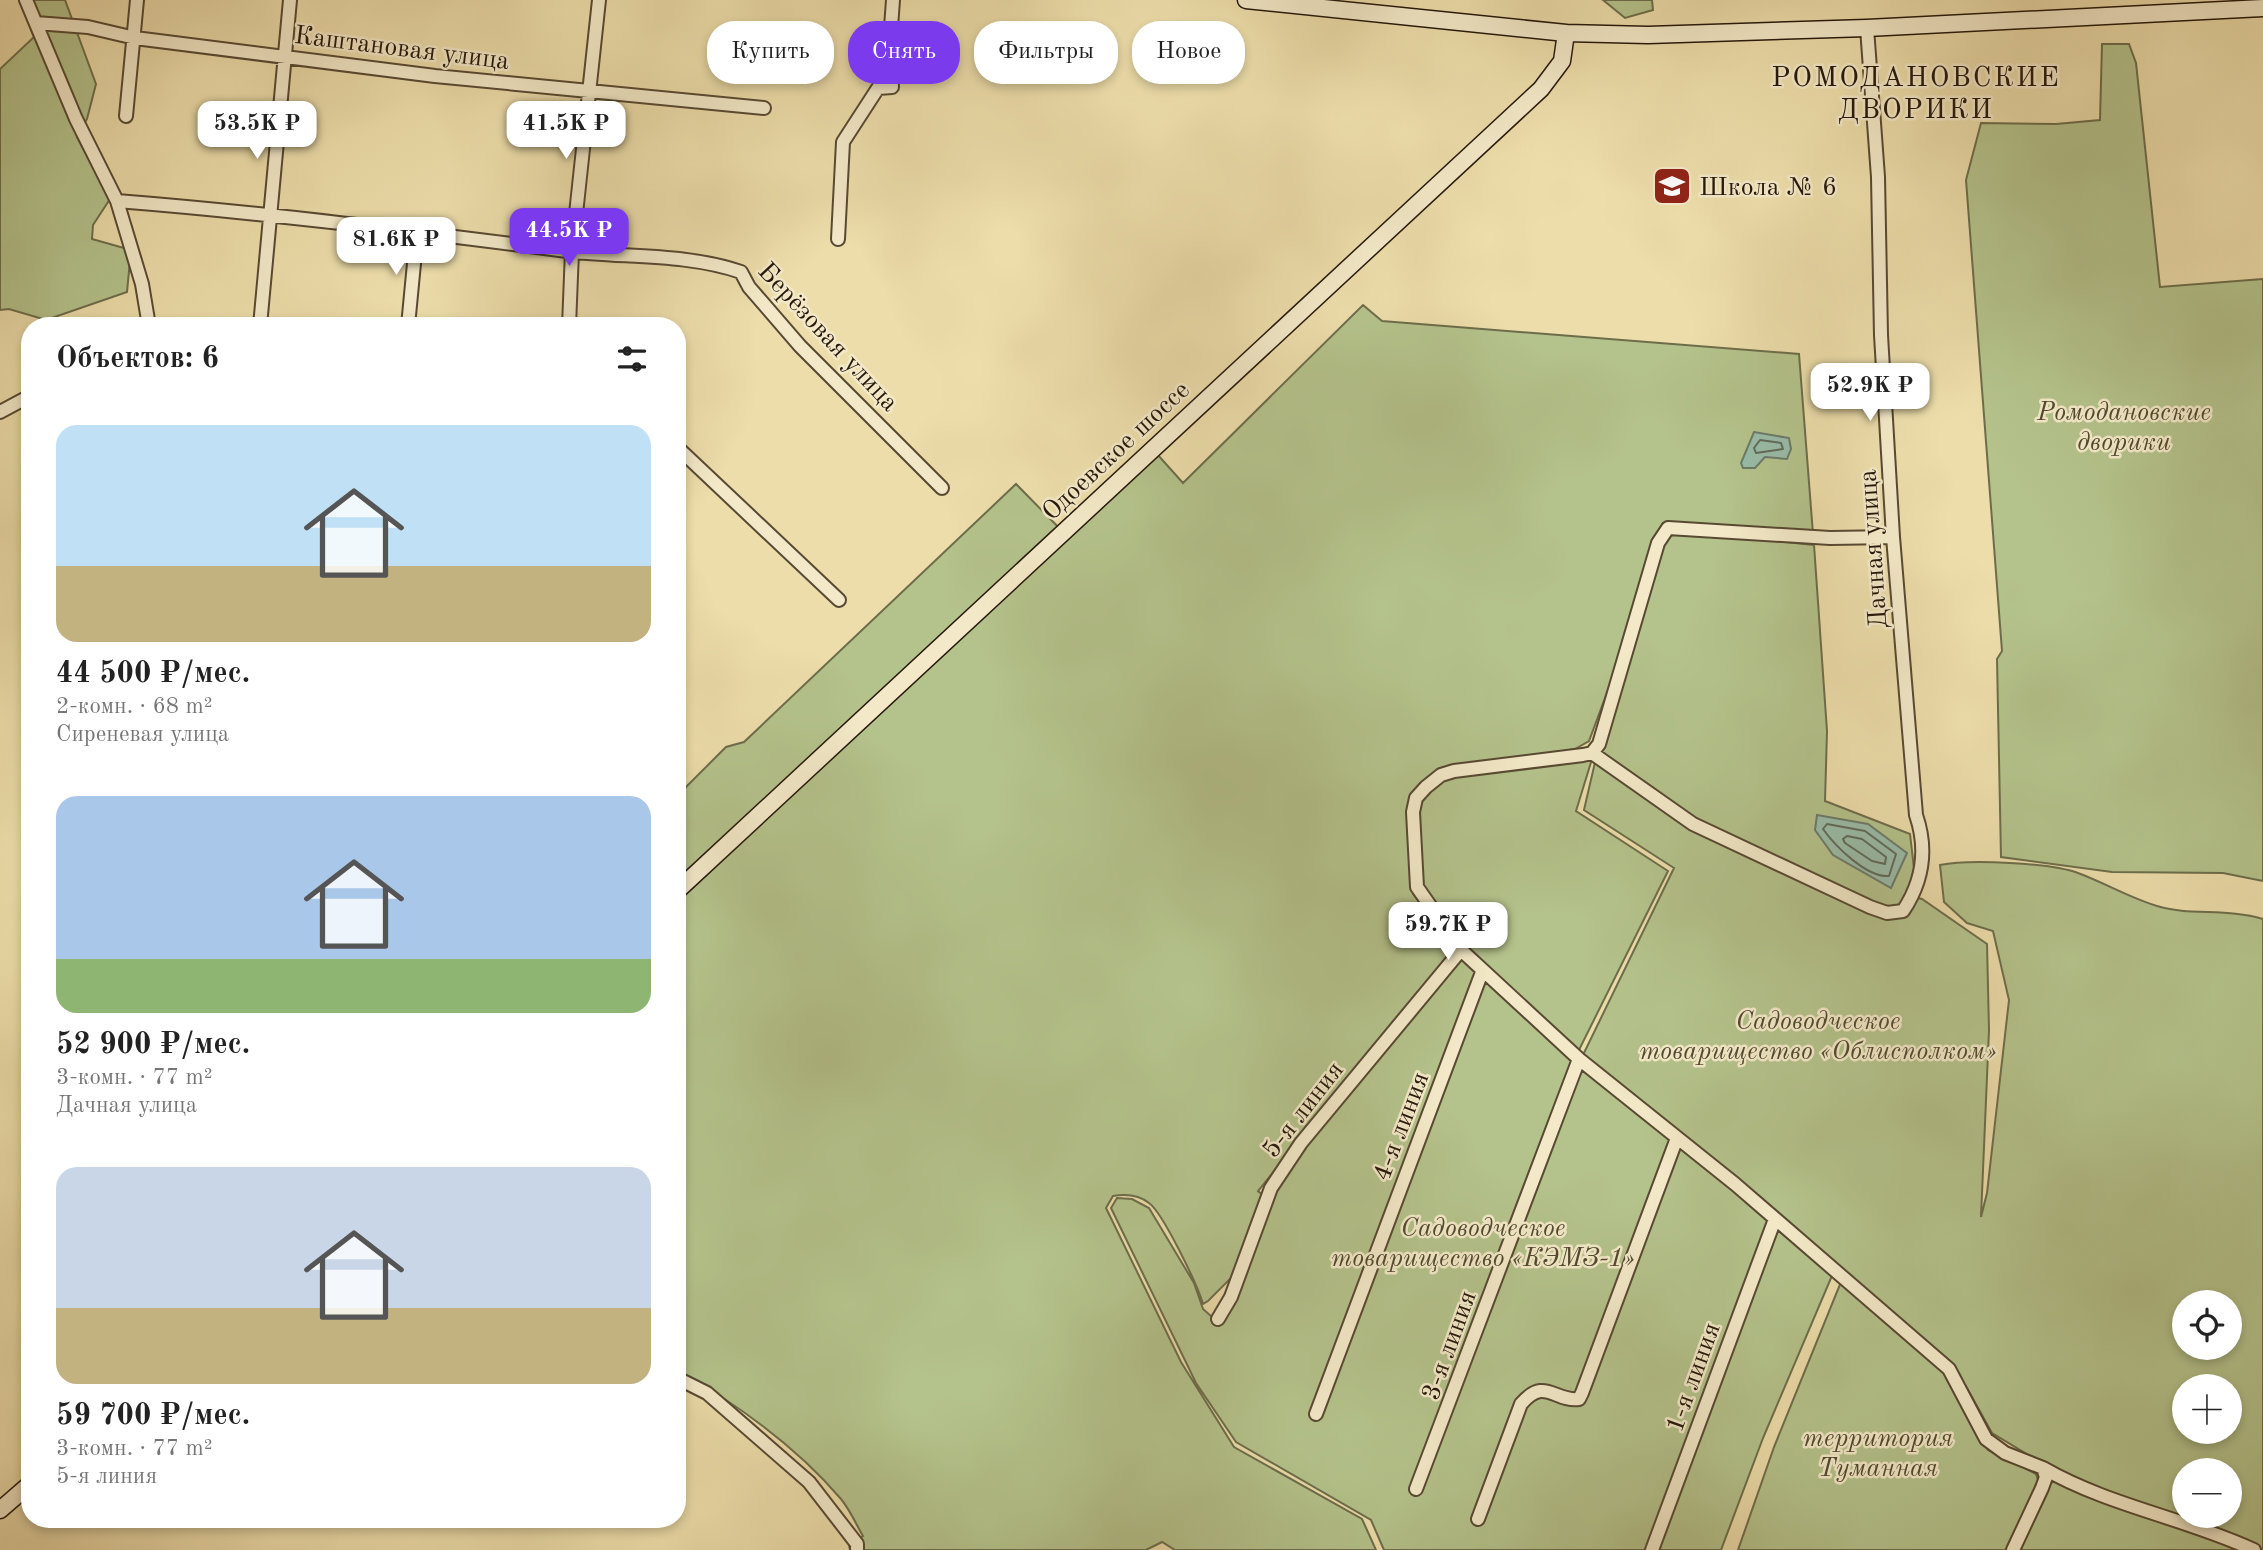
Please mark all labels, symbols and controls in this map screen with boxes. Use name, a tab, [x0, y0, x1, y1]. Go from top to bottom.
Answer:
chip: Купить	[707, 21, 834, 84]
chip: Снять	[848, 21, 960, 84]
chip: Фильтры	[974, 21, 1118, 84]
chip: Новое	[1132, 21, 1245, 84]
street label: Каштановая улица	[293, 23, 511, 75]
district label: РОМОДАНОВСКИЕ ДВОРИКИ	[1771, 65, 2061, 125]
pin: 53.5K ₽	[192, 102, 322, 161]
pin: 41.5K ₽	[501, 102, 631, 161]
text: 53.5K ₽	[214, 112, 300, 135]
text: 41.5K ₽	[523, 112, 609, 135]
school or university icon: Школа № 6	[1651, 165, 1693, 207]
place label: Школа № 6	[1699, 175, 1837, 201]
pin: 44.5K ₽	[504, 208, 634, 268]
pin: 81.6K ₽	[331, 218, 461, 277]
text: 44.5K ₽	[526, 219, 612, 242]
text: 81.6K ₽	[353, 228, 439, 251]
street label: Берёзовая улица	[752, 258, 903, 417]
icon: filters	[613, 340, 651, 378]
text: Объектов: 6	[56, 344, 219, 374]
pin: 52.9K ₽	[1805, 364, 1935, 423]
text: 52.9K ₽	[1827, 374, 1913, 397]
street label: Одоевское шоссе	[1038, 377, 1195, 526]
park label: Ромодановские дворики	[2036, 400, 2211, 456]
street label: Дачная улица	[1855, 468, 1893, 629]
icon: home	[291, 470, 417, 596]
text: 44 500 ₽/мес.	[56, 659, 250, 689]
text: 2-комн. · 68 m²	[56, 695, 213, 718]
text: Сиреневая улица	[56, 723, 229, 746]
icon: home	[291, 841, 417, 967]
pin: 59.7K ₽	[1383, 902, 1513, 962]
text: 59.7K ₽	[1405, 913, 1491, 936]
park label: Садоводческое товарищество «Облисполком»	[1639, 1009, 1997, 1065]
text: 52 900 ₽/мес.	[56, 1030, 250, 1060]
street label: 5-я линия	[1258, 1057, 1349, 1163]
text: 3-комн. · 77 m²	[56, 1066, 213, 1089]
street label: 4-я линия	[1369, 1069, 1434, 1185]
text: Дачная улица	[56, 1094, 197, 1117]
icon: home	[291, 1212, 417, 1338]
park label: Садоводческое товарищество «КЭМЗ-1»	[1331, 1216, 1635, 1272]
street label: 3-я линия	[1418, 1288, 1482, 1404]
map controls	[2172, 1290, 2242, 1528]
button: locate	[2172, 1290, 2242, 1360]
street label: 1-я линия	[1662, 1320, 1726, 1436]
button: +	[2172, 1374, 2242, 1444]
text: 59 700 ₽/мес.	[56, 1401, 250, 1431]
park label: территория Туманная	[1803, 1426, 1953, 1482]
text: 3-комн. · 77 m²	[56, 1437, 213, 1460]
button: −	[2172, 1458, 2242, 1528]
text: 5-я линия	[56, 1465, 157, 1488]

